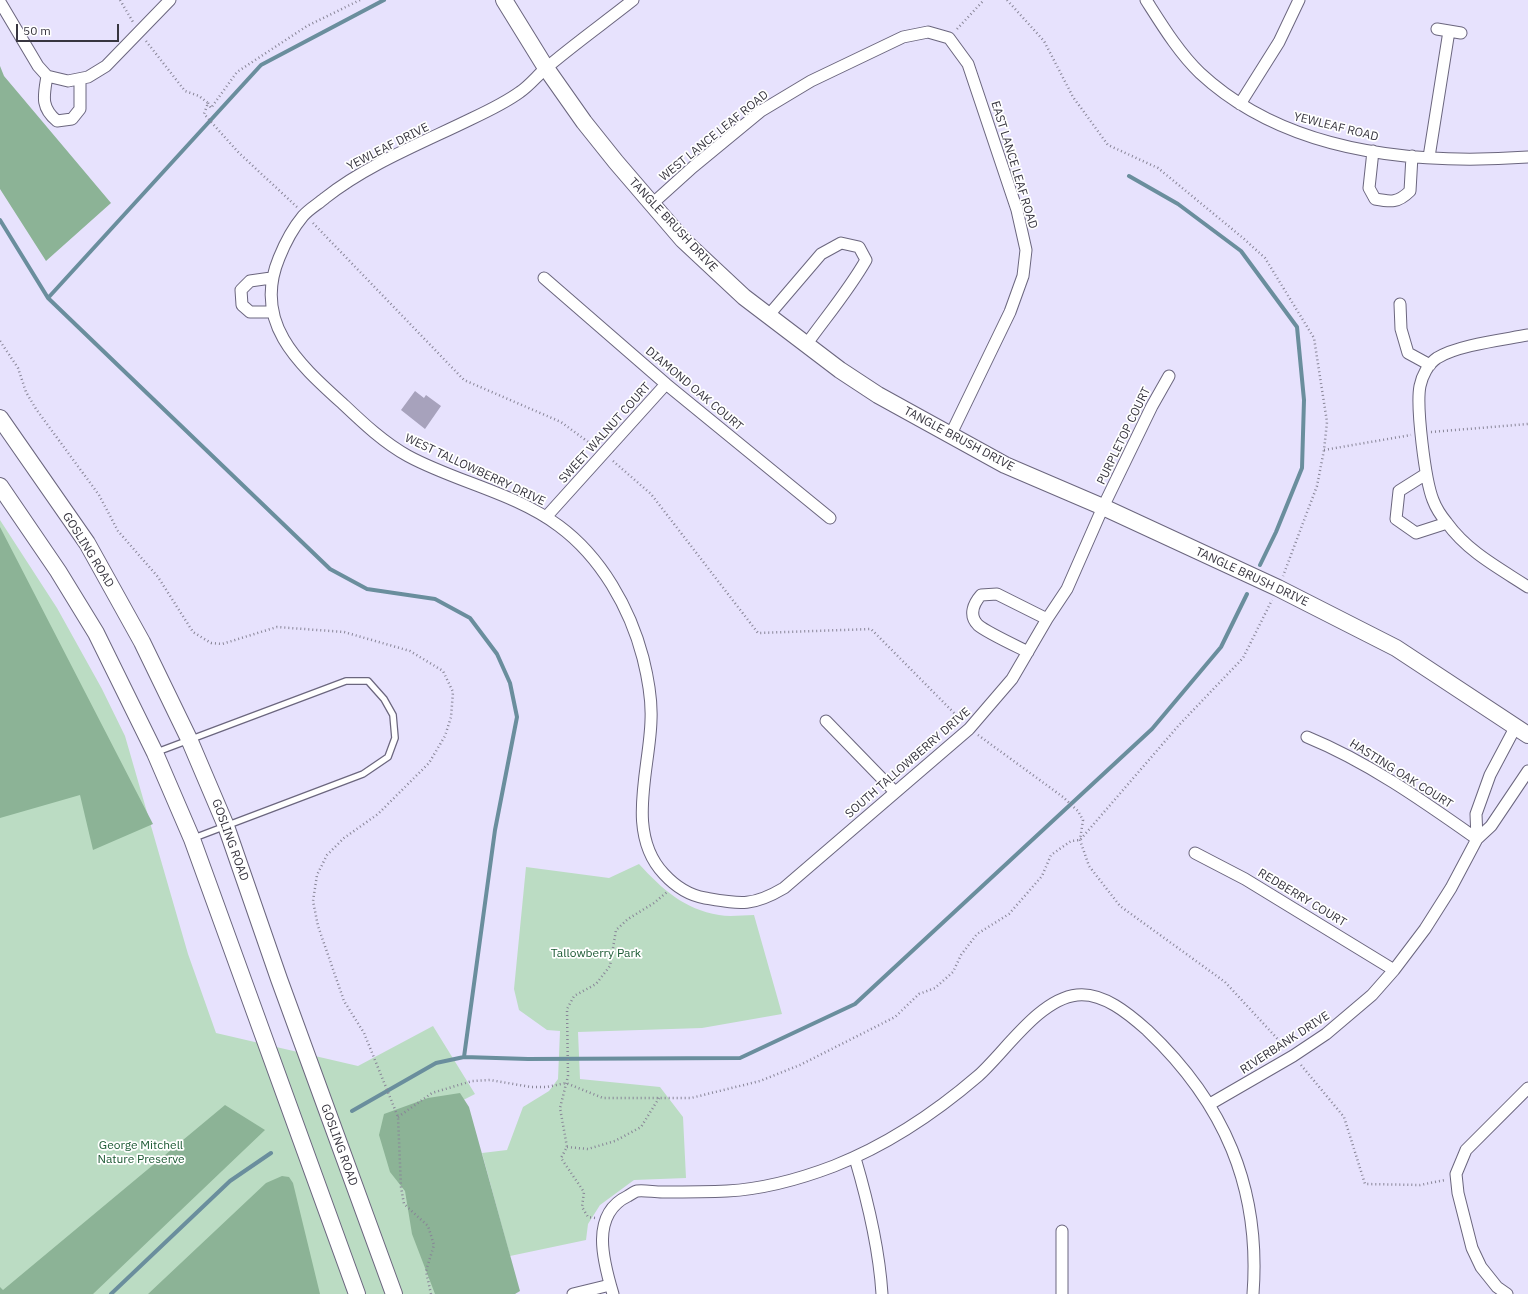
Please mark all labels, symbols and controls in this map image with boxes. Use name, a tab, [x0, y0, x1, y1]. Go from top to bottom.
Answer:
scale bar	[18, 16, 121, 42]
text: 50 m	[23, 23, 51, 38]
street label: WEST LANCE LEAF ROAD	[657, 88, 771, 184]
street label: EAST LANCE LEAF ROAD	[988, 99, 1040, 231]
street label: YEWLEAF ROAD	[1292, 110, 1380, 144]
street label: YEWLEAF DRIVE	[345, 120, 431, 174]
street label: TANGLE BRUSH DRIVE	[626, 175, 720, 275]
street label: DIAMOND OAK COURT	[642, 344, 746, 434]
street label: SWEET WALNUT COURT	[556, 380, 654, 486]
street label: PURPLETOP COURT	[1094, 385, 1154, 487]
street label: TANGLE BRUSH DRIVE	[901, 404, 1017, 474]
street label: WEST TALLOWBERRY DRIVE	[402, 431, 548, 509]
street label: GOSLING ROAD	[59, 510, 117, 590]
street label: TANGLE BRUSH DRIVE	[1193, 544, 1311, 610]
street label: SOUTH TALLOWBERRY DRIVE	[843, 705, 973, 821]
street label: HASTING OAK COURT	[1347, 736, 1455, 812]
street label: GOSLING ROAD	[209, 797, 251, 883]
street label: REDBERRY COURT	[1255, 866, 1349, 930]
park label: Tallowberry Park	[551, 947, 641, 961]
street label: RIVERBANK DRIVE	[1238, 1009, 1332, 1077]
street label: GOSLING ROAD	[318, 1102, 360, 1188]
park label: George Mitchell Nature Preserve	[97, 1139, 185, 1167]

